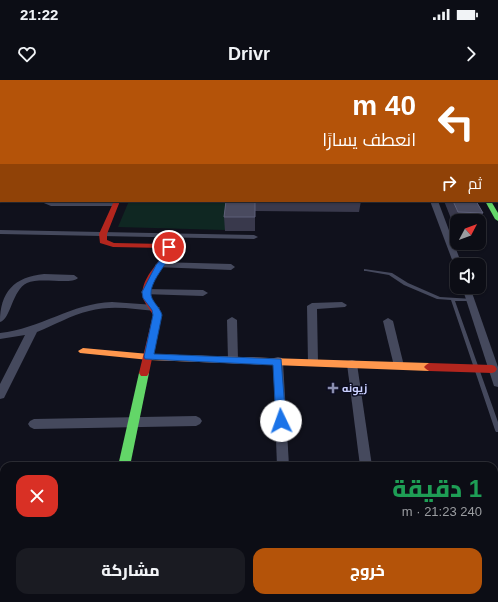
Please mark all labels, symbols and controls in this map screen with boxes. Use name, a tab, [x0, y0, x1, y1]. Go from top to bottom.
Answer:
text: 21:22	[20, 6, 58, 23]
icon: heart	[16, 43, 38, 65]
icon: forward	[460, 43, 482, 65]
text: Drivr	[228, 44, 270, 64]
text: 40 m	[352, 90, 416, 121]
icon: left	[430, 96, 482, 148]
text: انعطف يسارًا	[322, 130, 416, 150]
icon: right	[438, 172, 460, 194]
text: ثم	[468, 175, 482, 192]
north arrow	[450, 214, 486, 250]
map controls	[450, 214, 486, 294]
pin	[152, 230, 186, 264]
icon: arrive	[158, 236, 180, 258]
button: sound	[450, 258, 486, 294]
marker: زيونه	[327, 382, 339, 394]
place label: زيونه	[342, 382, 367, 396]
position arrow	[260, 400, 302, 442]
button: close	[16, 475, 58, 517]
text: 1 دقيقة	[392, 475, 482, 502]
text: 240 m · 21:23	[402, 504, 482, 519]
button: مشاركة	[16, 548, 245, 594]
button: خروج	[253, 548, 482, 594]

